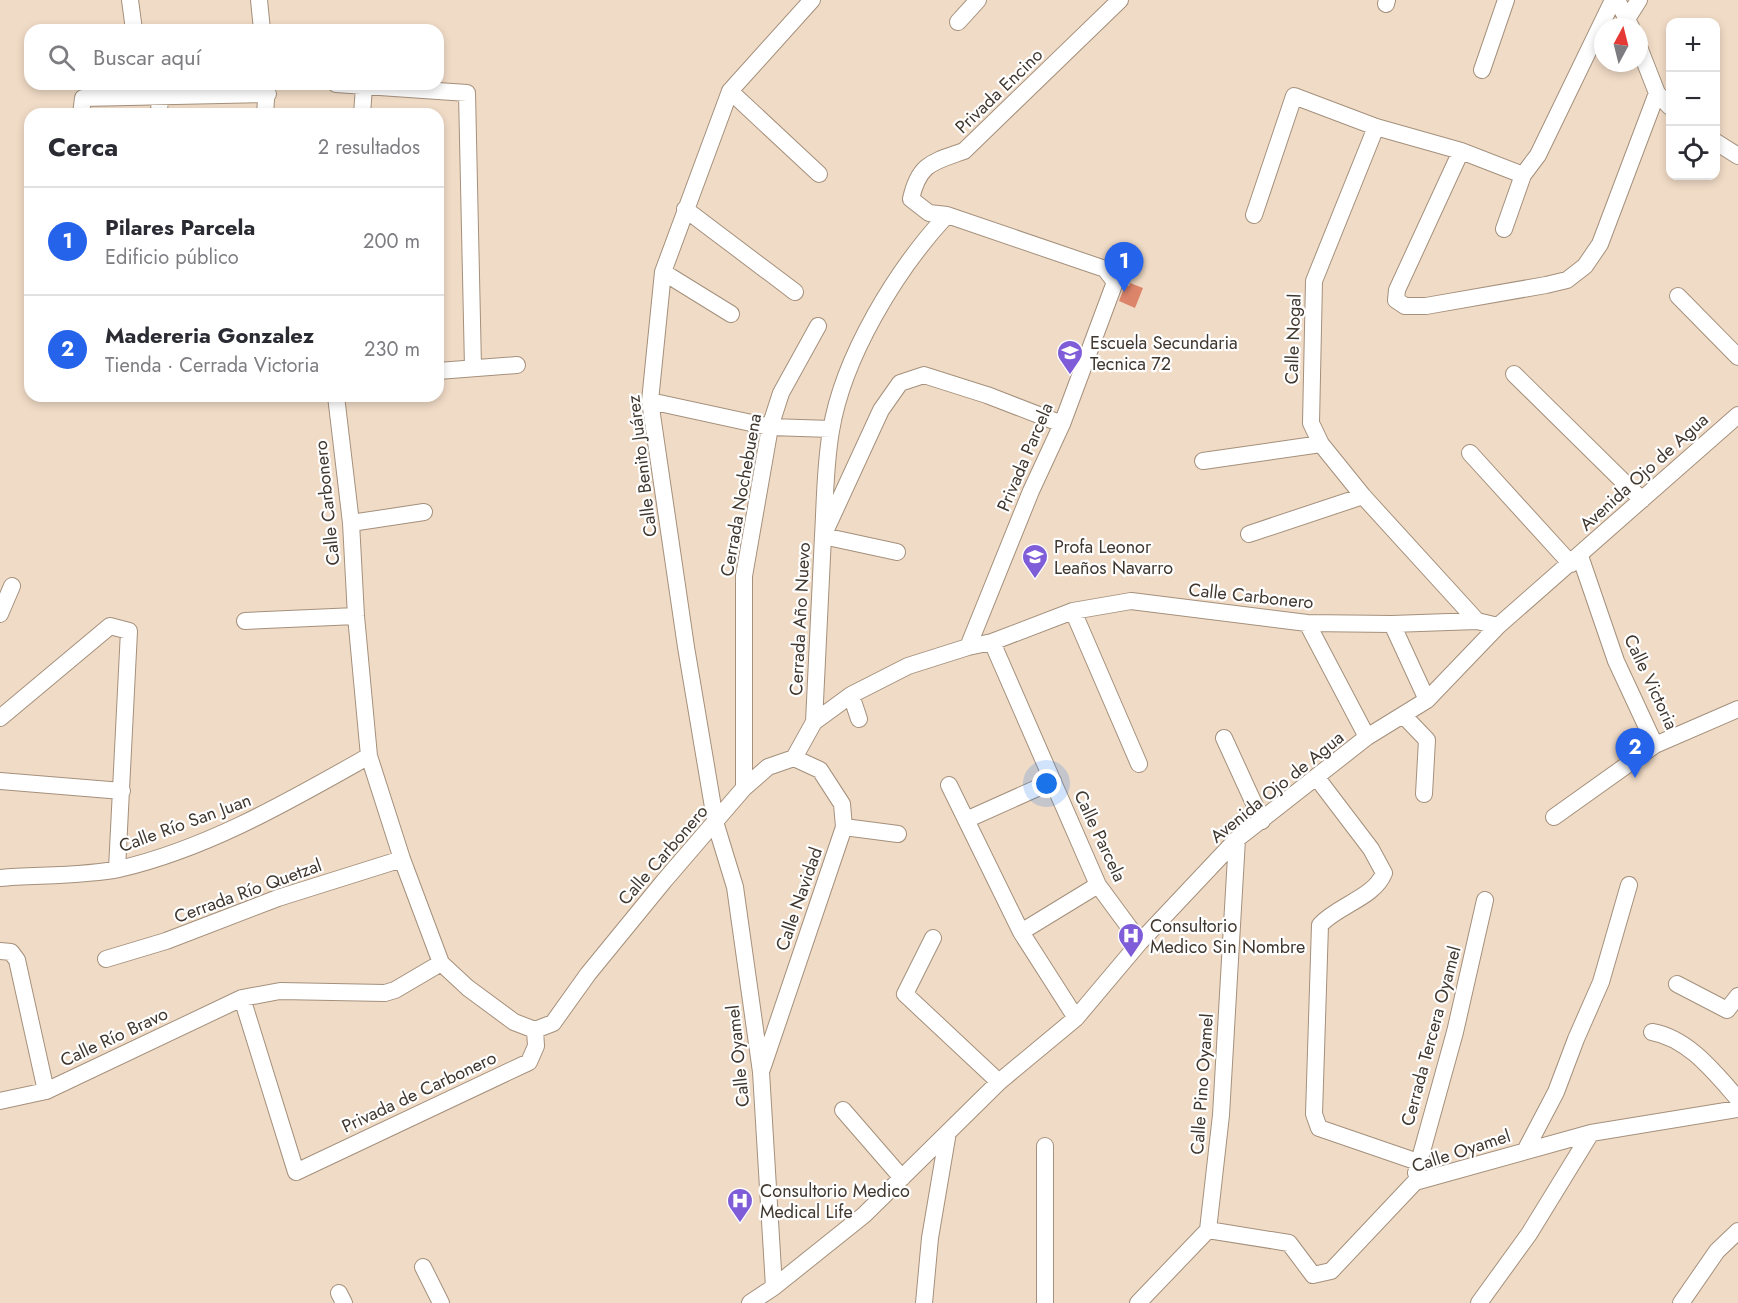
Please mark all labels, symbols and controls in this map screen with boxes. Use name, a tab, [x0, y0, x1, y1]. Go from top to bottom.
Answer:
north arrow	[1594, 18, 1648, 72]
map controls	[1666, 18, 1720, 180]
button: +	[1666, 18, 1720, 72]
search box	[24, 24, 444, 90]
icon: search	[45, 41, 78, 74]
text: Buscar aquí	[93, 41, 201, 73]
street label: Privada Encino	[949, 42, 1049, 140]
button: −	[1666, 72, 1720, 126]
button: locate	[1666, 126, 1720, 180]
text: Cerca	[48, 128, 118, 166]
text: 2 resultados	[318, 133, 420, 162]
text: Pilares Parcela	[105, 211, 255, 243]
text: 1	[62, 227, 73, 256]
text: 200 m	[363, 227, 420, 256]
pin: 1	[1104, 242, 1144, 292]
text: Edificio público	[105, 243, 239, 272]
street label: Calle Nogal	[1278, 293, 1308, 385]
text: Madereria Gonzalez	[105, 319, 314, 351]
place label: Escuela Secundaria Tecnica 72	[1090, 330, 1238, 377]
text: 2	[61, 335, 74, 364]
text: 230 m	[364, 335, 420, 364]
school or university icon: Escuela Secundaria Tecnica 72	[1055, 338, 1085, 376]
text: Tienda · Cerrada Victoria	[105, 351, 319, 380]
street label: Calle Benito Juárez	[620, 393, 664, 538]
street label: Privada Parcela	[990, 399, 1060, 515]
street label: Avenida Ojo de Agua	[1574, 407, 1714, 537]
street label: Cerrada Nochebuena	[714, 411, 768, 579]
street label: Calle Carbonero	[307, 439, 346, 567]
place label: Profa Leonor Leaños Navarro	[1054, 534, 1173, 581]
street label: Cerrada Año Nuevo	[783, 542, 817, 696]
school or university icon: Profa Leonor Leaños Navarro	[1020, 542, 1050, 580]
street label: Calle Carbonero	[1187, 577, 1315, 616]
street label: Calle Victoria	[1618, 630, 1684, 734]
street label: Avenida Ojo de Agua	[1205, 725, 1349, 849]
pin: 2	[1616, 728, 1654, 778]
your location	[1032, 769, 1061, 798]
street label: Calle Parcela	[1067, 786, 1133, 886]
street label: Calle Río San Juan	[115, 787, 255, 859]
street label: Calle Carbonero	[612, 799, 714, 911]
street label: Calle Navidad	[769, 844, 829, 954]
street label: Cerrada Río Quetzal	[171, 852, 325, 930]
place label: Consultorio Medico Sin Nombre	[1150, 913, 1305, 960]
hospital icon: Consultorio Medico Sin Nombre	[1116, 921, 1146, 959]
street label: Cerrada Tercera Oyamel	[1394, 943, 1468, 1129]
street label: Calle Río Bravo	[56, 1001, 172, 1073]
street label: Calle Oyamel	[720, 1004, 756, 1108]
street label: Calle Pino Oyamel	[1184, 1012, 1220, 1156]
street label: Privada de Carbonero	[337, 1045, 501, 1139]
street label: Calle Oyamel	[1408, 1123, 1514, 1179]
place label: Consultorio Medico Medical Life	[760, 1178, 910, 1225]
hospital icon: Consultorio Medico Medical Life	[725, 1186, 755, 1224]

